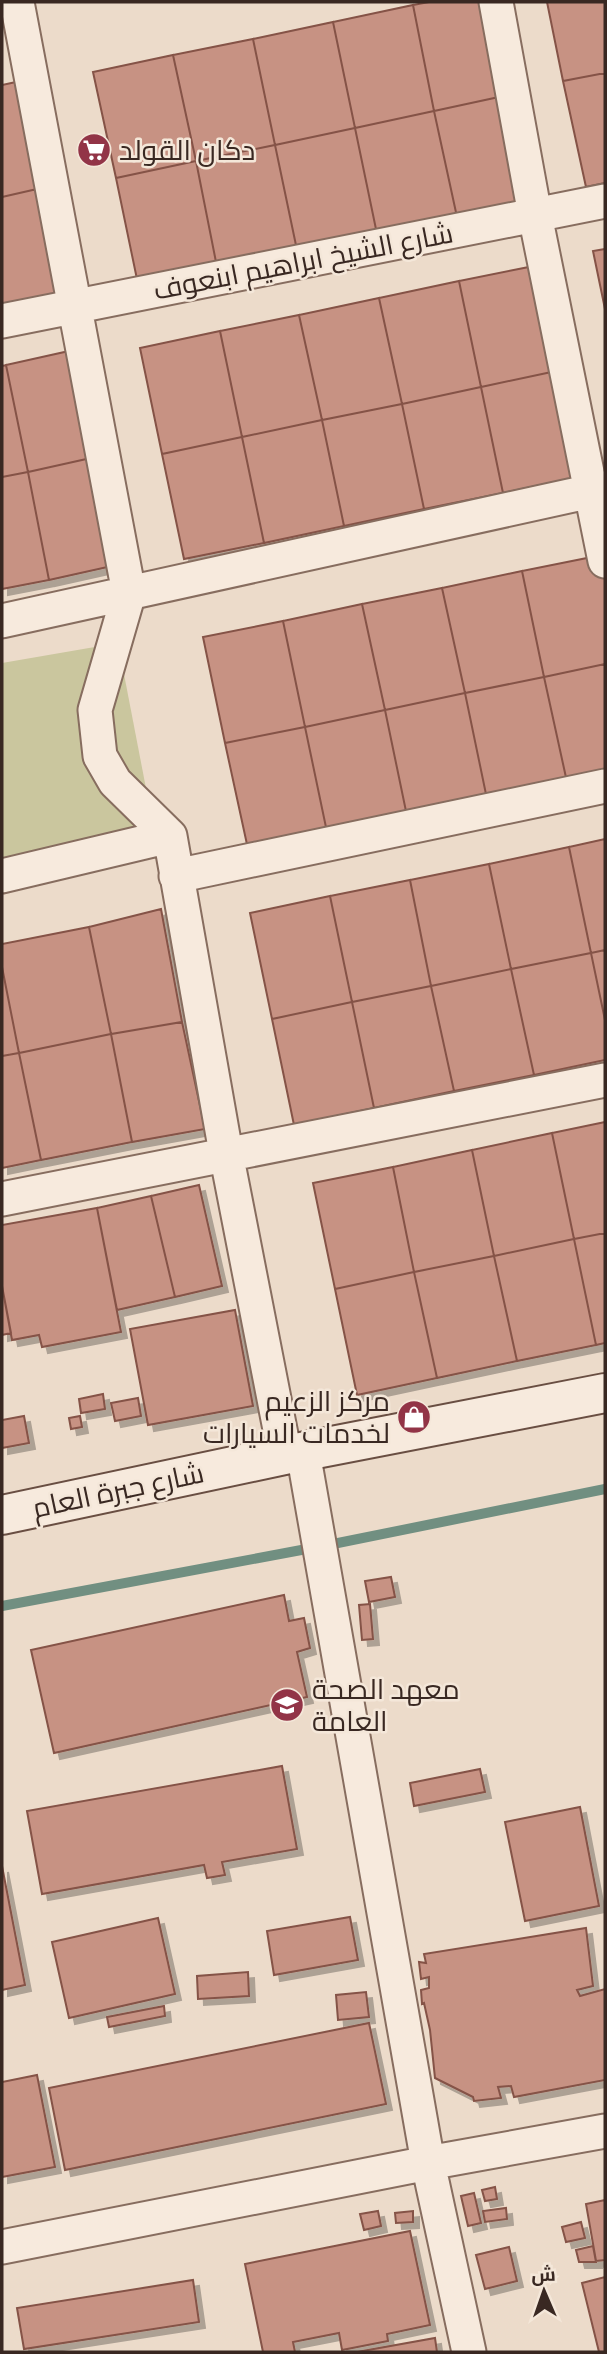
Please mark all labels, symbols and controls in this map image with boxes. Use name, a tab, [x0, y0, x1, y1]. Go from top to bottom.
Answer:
supermarket icon: دكان القولد	[75, 131, 113, 169]
place label: دكان القولد	[119, 134, 255, 167]
street label: شارع الشيخ ابراهيم ابنعوف	[150, 216, 456, 310]
place label: مركز الزعيم لخدمات السيارات	[203, 1385, 390, 1450]
shop icon: مركز الزعيم لخدمات السيارات	[395, 1398, 433, 1436]
street label: شارع جبرة العام	[29, 1456, 207, 1528]
place label: معهد الصحة العامة	[312, 1673, 460, 1738]
school or university icon: معهد الصحة العامة	[268, 1686, 306, 1724]
north arrow	[509, 2256, 579, 2326]
text: ش	[531, 2263, 556, 2286]

